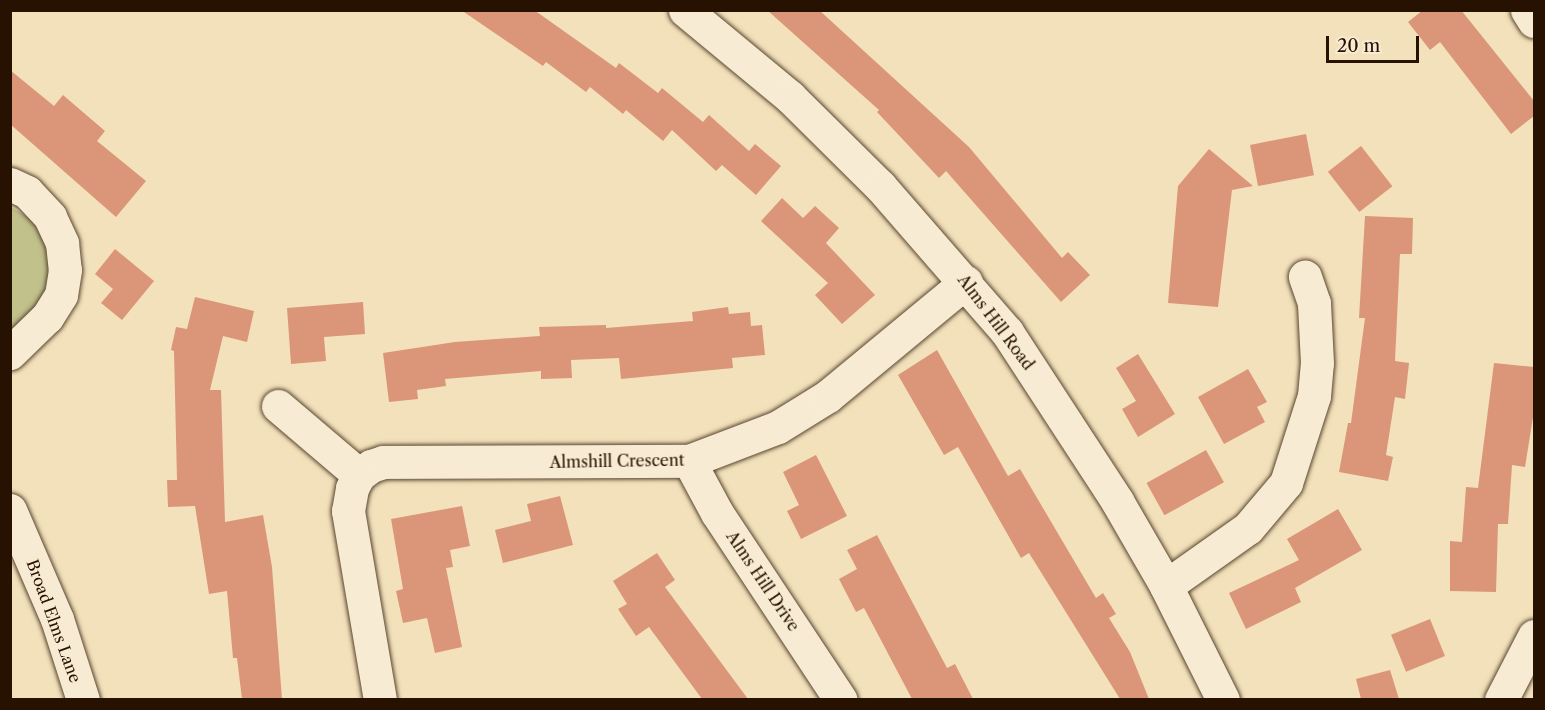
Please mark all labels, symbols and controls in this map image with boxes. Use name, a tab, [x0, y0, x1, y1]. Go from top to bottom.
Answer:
scale bar	[1329, 24, 1422, 62]
text: 20 m	[1337, 35, 1380, 57]
street label: Alms Hill Road	[954, 270, 1038, 374]
street label: Almshill Crescent	[549, 450, 685, 472]
street label: Alms Hill Drive	[722, 527, 804, 635]
street label: Broad Elms Lane	[23, 557, 85, 685]

